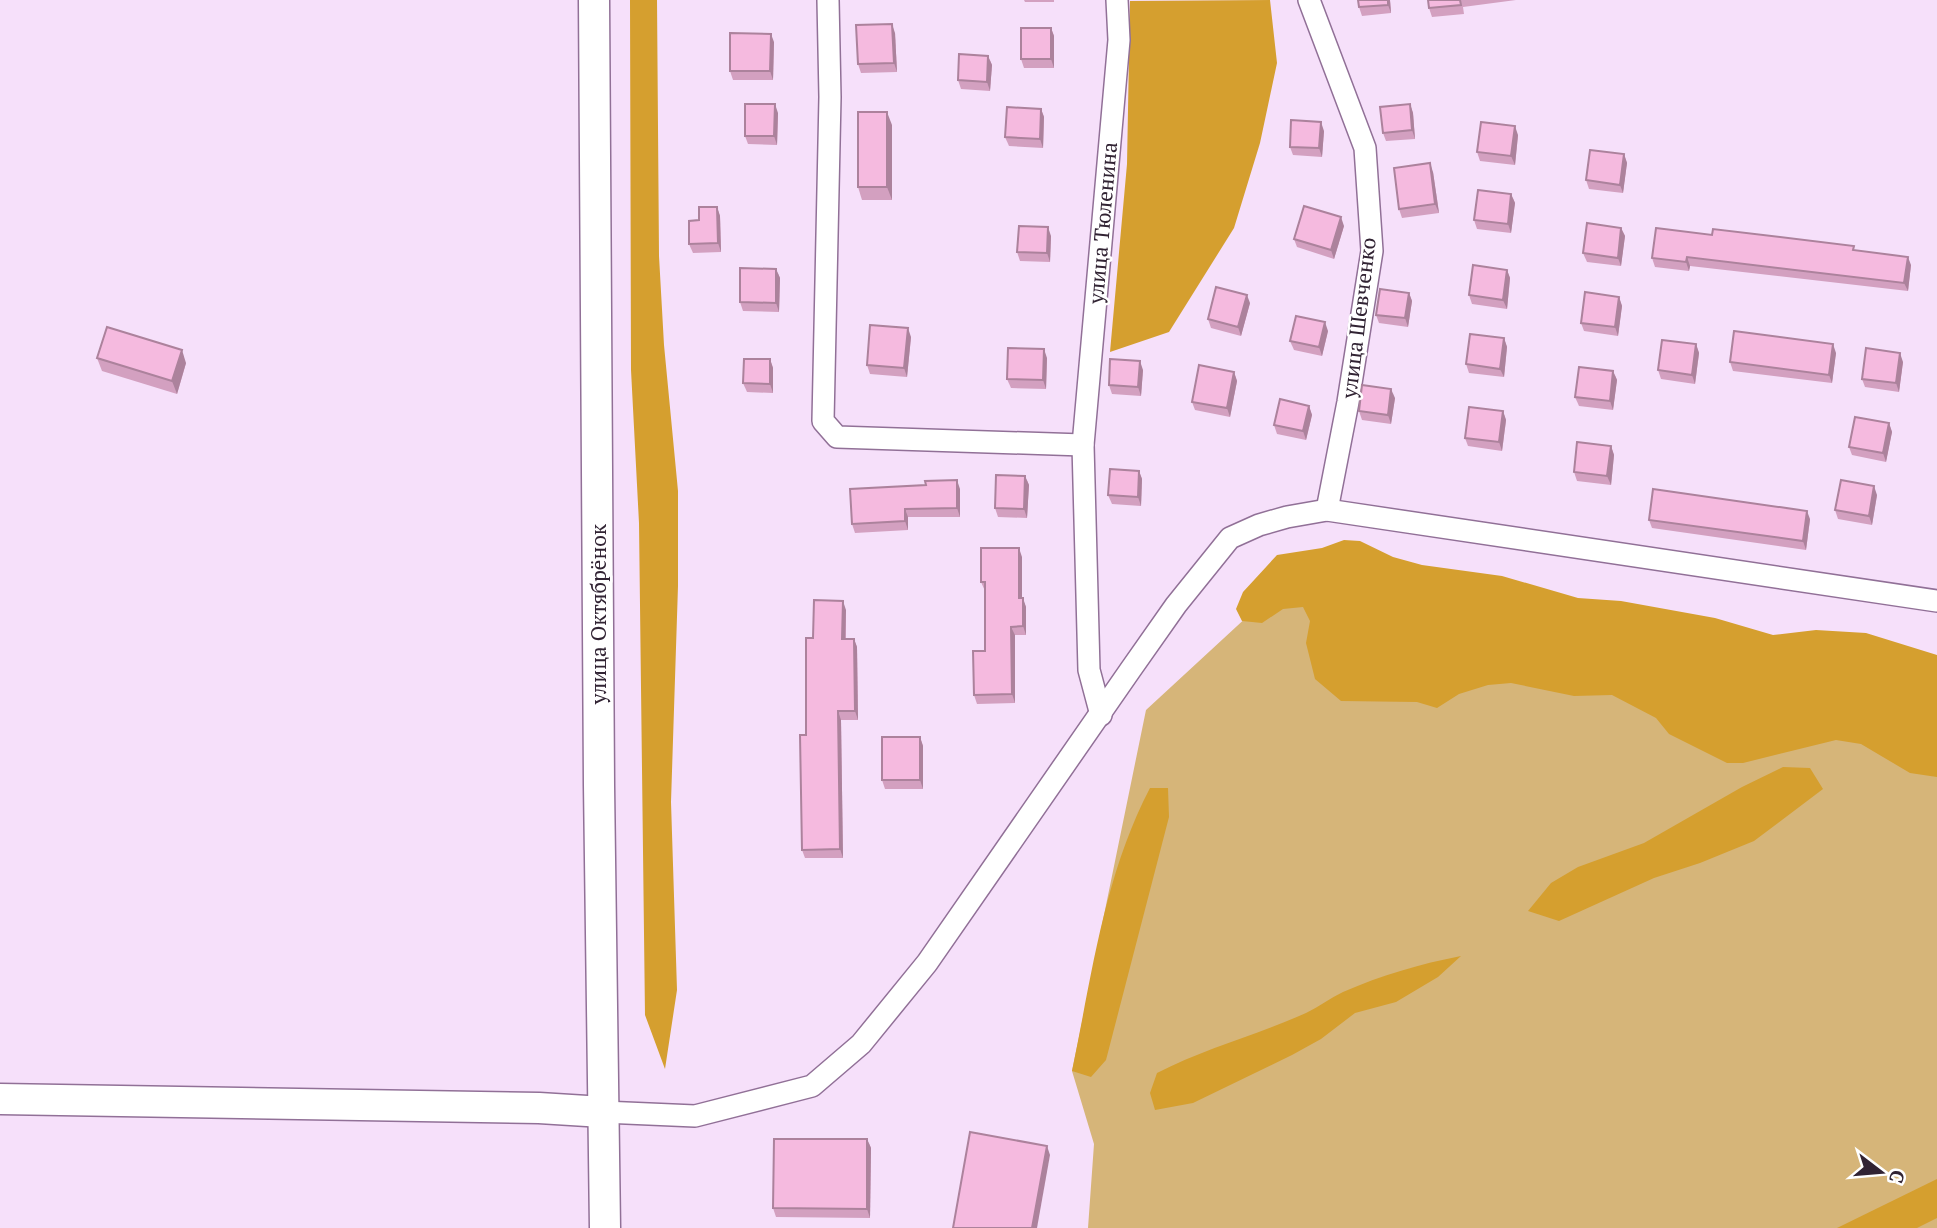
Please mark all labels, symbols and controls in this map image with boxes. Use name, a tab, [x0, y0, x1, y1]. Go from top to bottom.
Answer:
street label: улица Тюленина	[1081, 140, 1123, 306]
street label: улица Шевченко	[1334, 236, 1382, 401]
street label: улица Октябрёнок	[584, 523, 612, 705]
north arrow	[1846, 1137, 1916, 1207]
text: С	[1884, 1167, 1912, 1186]

